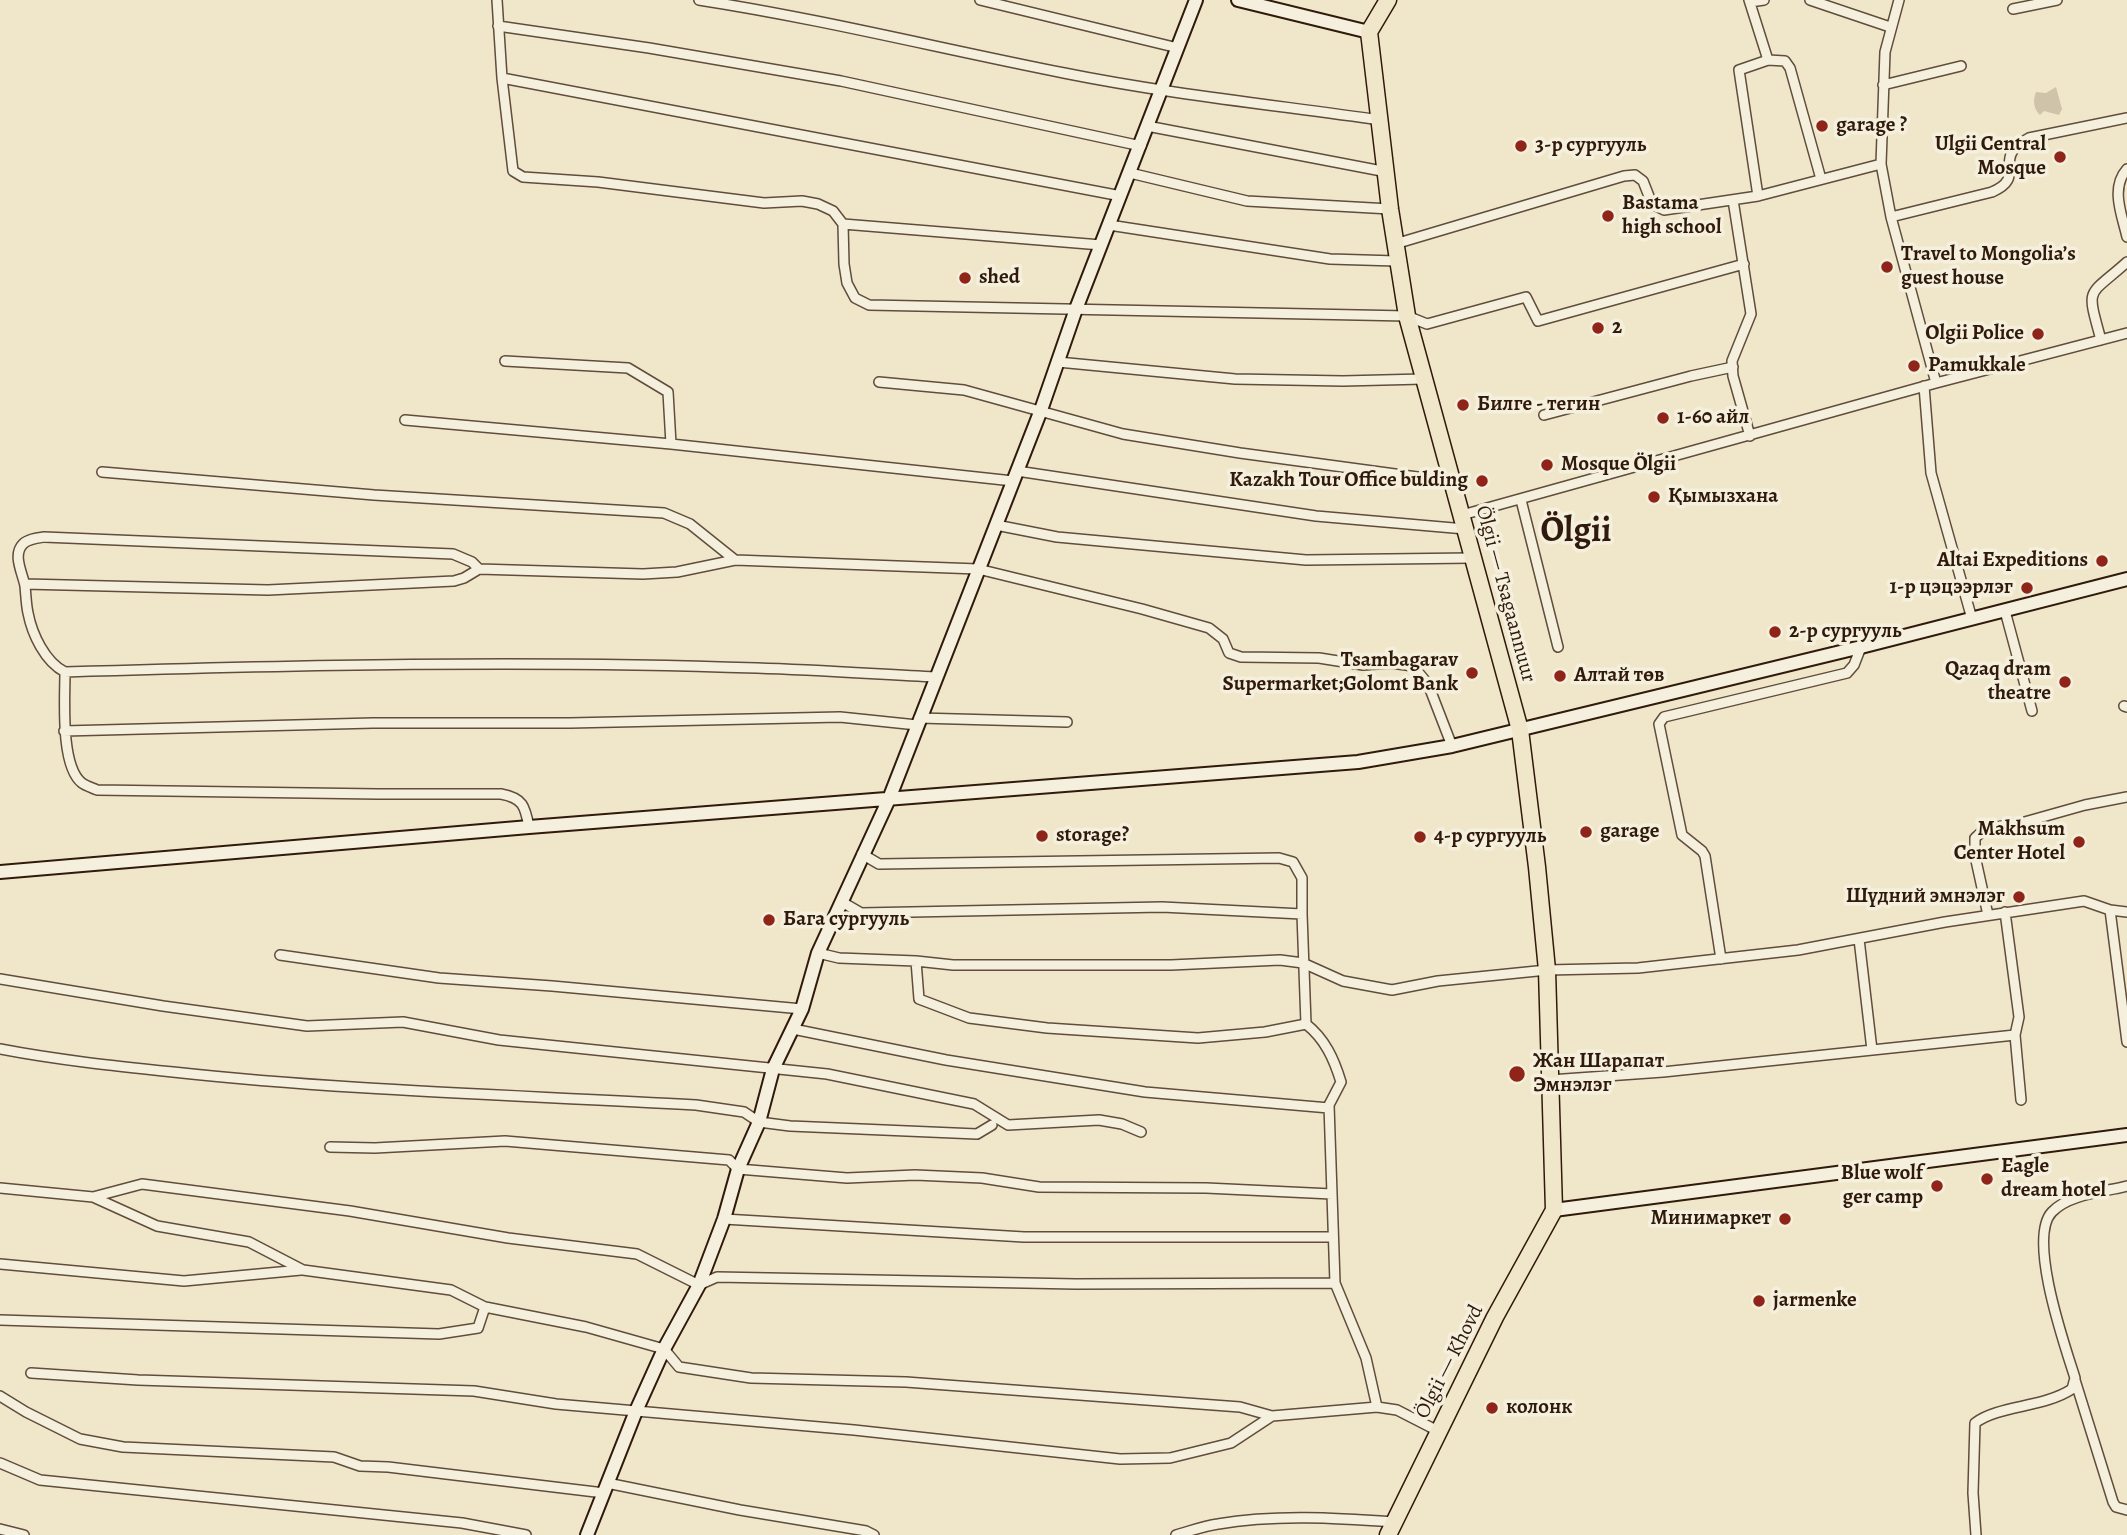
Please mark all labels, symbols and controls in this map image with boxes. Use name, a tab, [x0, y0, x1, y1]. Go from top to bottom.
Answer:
place label: garage ?	[1836, 113, 1907, 139]
marker: garage ?	[1814, 118, 1830, 134]
place label: Ulgii Central Mosque	[1935, 132, 2046, 182]
place label: 3-р сургууль	[1535, 133, 1646, 159]
marker: 3-р сургууль	[1513, 138, 1529, 154]
marker: Ulgii Central Mosque	[2052, 149, 2068, 165]
place label: Bastama high school	[1622, 191, 1721, 241]
marker: Bastama high school	[1600, 208, 1616, 224]
place label: Travel to Mongolia’s guest house	[1901, 242, 2076, 292]
marker: Travel to Mongolia’s guest house	[1879, 259, 1895, 275]
place label: shed	[979, 265, 1020, 291]
marker: shed	[957, 270, 973, 286]
place label: 2	[1612, 315, 1622, 341]
marker: 2	[1590, 320, 1606, 336]
place label: Olgii Police	[1925, 321, 2024, 347]
marker: Olgii Police	[2030, 326, 2046, 342]
place label: Pamukkale	[1928, 353, 2026, 379]
marker: Pamukkale	[1906, 358, 1922, 374]
place label: Билге - тегин	[1477, 392, 1600, 418]
marker: Билге - тегин	[1455, 397, 1471, 413]
place label: 1-60 айл	[1677, 405, 1749, 431]
marker: 1-60 айл	[1655, 410, 1671, 426]
place label: Mosque Ölgii	[1561, 452, 1676, 478]
marker: Mosque Ölgii	[1539, 457, 1555, 473]
place label: Kazakh Tour Office bulding	[1229, 468, 1468, 494]
marker: Kazakh Tour Office bulding	[1474, 473, 1490, 489]
place label: Қымызхана	[1668, 484, 1778, 510]
marker: Қымызхана	[1646, 489, 1662, 505]
street label: Ölgii — Tsagaannuur	[1469, 503, 1541, 685]
district label: Ölgii	[1540, 511, 1612, 553]
place label: Altai Expeditions	[1937, 548, 2088, 574]
marker: Altai Expeditions	[2094, 553, 2110, 569]
place label: 1-р цэцээрлэг	[1889, 575, 2013, 601]
marker: 1-р цэцээрлэг	[2019, 580, 2035, 596]
place label: 2-р сургууль	[1789, 619, 1902, 645]
marker: 2-р сургууль	[1767, 624, 1783, 640]
place label: Tsambagarav Supermarket;Golomt Bank	[1222, 648, 1458, 698]
place label: Qazaq dram theatre	[1945, 657, 2051, 707]
place label: Алтай төв	[1574, 663, 1664, 689]
marker: Tsambagarav Supermarket;Golomt Bank	[1464, 665, 1480, 681]
marker: Алтай төв	[1552, 668, 1568, 684]
marker: Qazaq dram theatre	[2057, 674, 2073, 690]
place label: Makhsum Center Hotel	[1954, 817, 2065, 867]
place label: garage	[1600, 819, 1659, 845]
place label: storage?	[1056, 823, 1129, 849]
place label: 4-р сургууль	[1434, 824, 1546, 850]
marker: garage	[1578, 824, 1594, 840]
marker: storage?	[1034, 828, 1050, 844]
marker: 4-р сургууль	[1412, 829, 1428, 845]
marker: Makhsum Center Hotel	[2071, 834, 2087, 850]
place label: Шүдний эмнэлэг	[1846, 884, 2005, 910]
marker: Шүдний эмнэлэг	[2011, 889, 2027, 905]
place label: Бага сургууль	[783, 907, 909, 933]
marker: Бага сургууль	[761, 912, 777, 928]
place label: Жан Шарапат Эмнэлэг	[1533, 1049, 1664, 1099]
marker: Жан Шарапат Эмнэлэг	[1507, 1064, 1527, 1084]
place label: Eagle dream hotel	[2001, 1154, 2106, 1204]
place label: Blue wolf ger camp	[1841, 1161, 1923, 1211]
marker: Eagle dream hotel	[1979, 1171, 1995, 1187]
marker: Blue wolf ger camp	[1929, 1178, 1945, 1194]
place label: Минимаркет	[1651, 1206, 1771, 1232]
marker: Минимаркет	[1777, 1211, 1793, 1227]
place label: jarmenke	[1773, 1288, 1857, 1314]
marker: jarmenke	[1751, 1293, 1767, 1309]
street label: Ölgii — Khovd	[1411, 1301, 1489, 1423]
place label: колонк	[1506, 1395, 1573, 1421]
marker: колонк	[1484, 1400, 1500, 1416]

